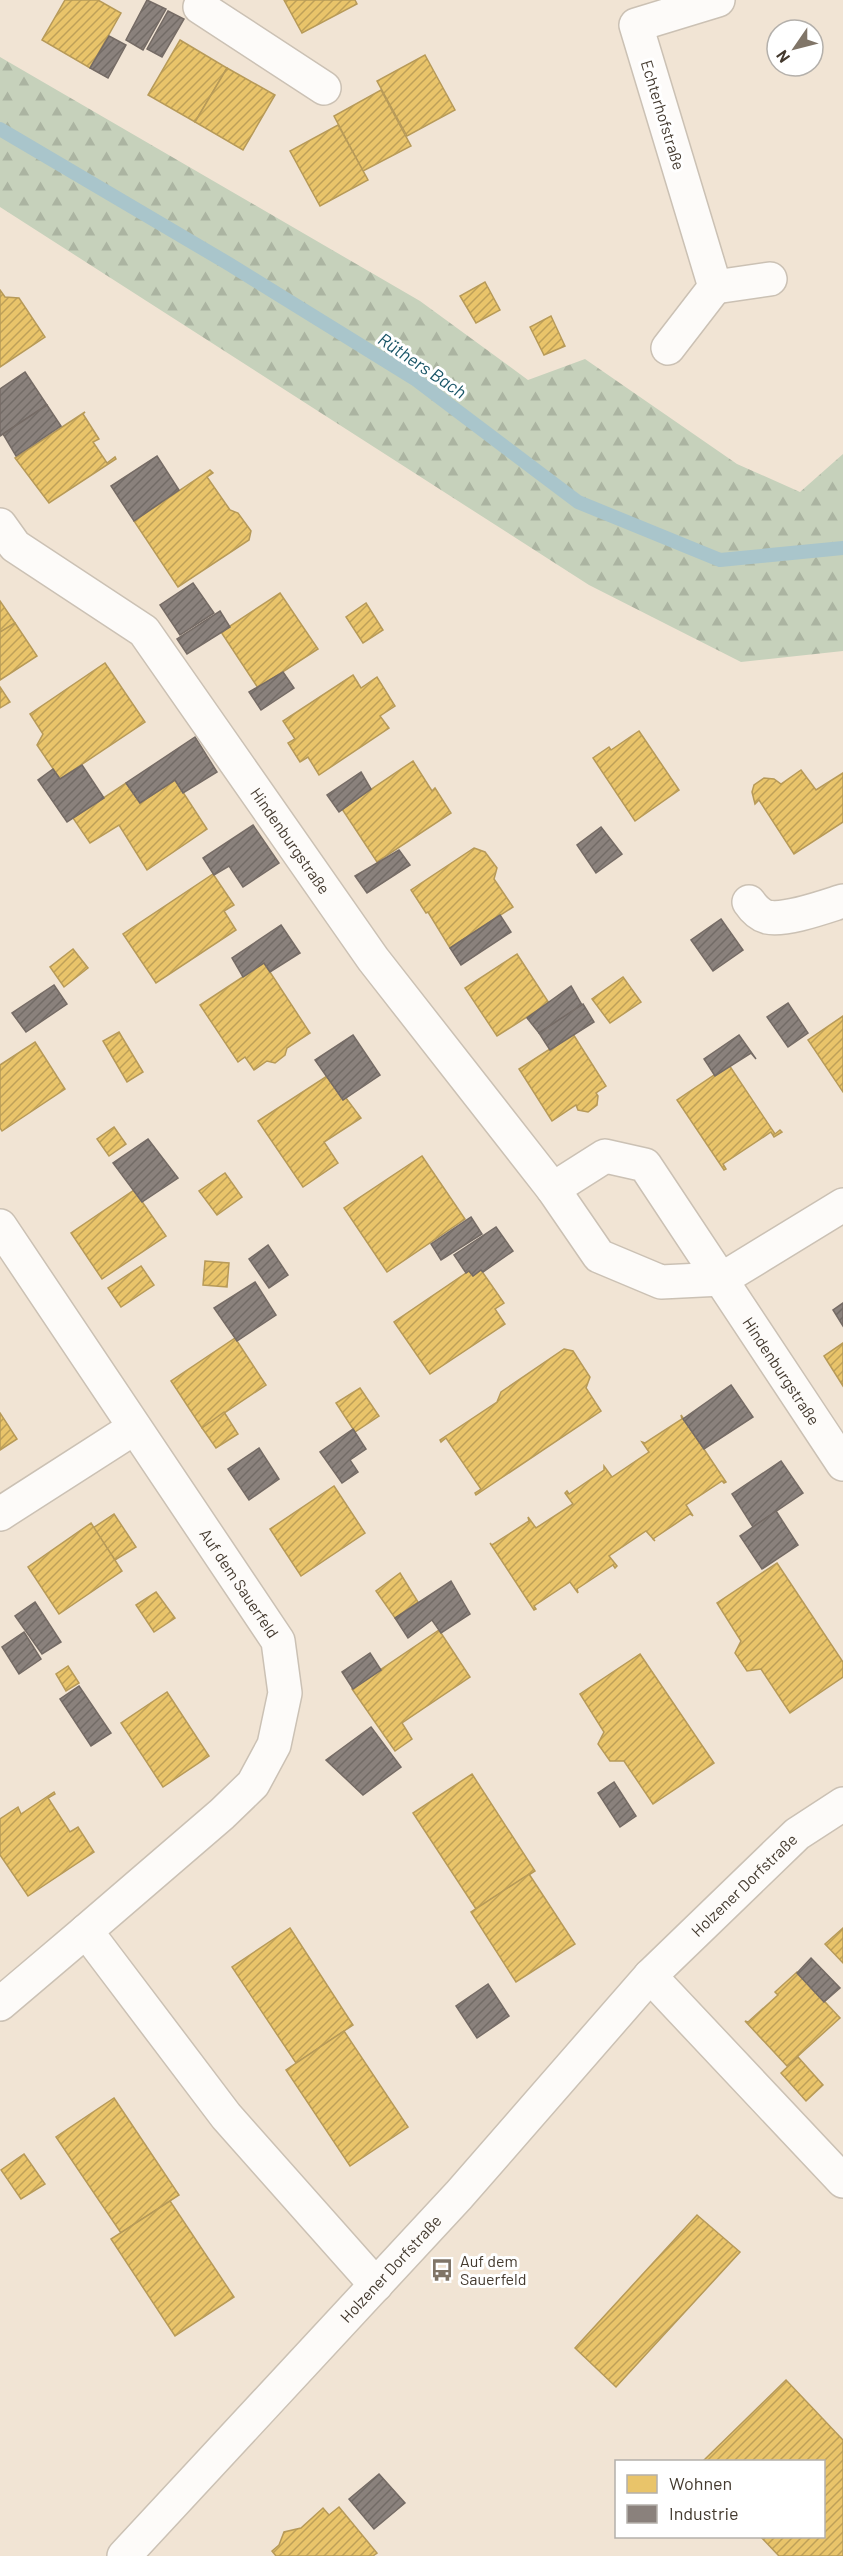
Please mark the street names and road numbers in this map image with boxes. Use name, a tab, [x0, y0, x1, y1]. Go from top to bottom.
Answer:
street label: Echterhofstraße	[638, 58, 689, 172]
street label: Hindenburgstraße	[247, 784, 334, 897]
street label: Hindenburgstraße	[739, 1313, 824, 1428]
street label: Auf dem Sauerfeld	[196, 1525, 283, 1641]
street label: Holzener Dorfstraße	[687, 1829, 801, 1940]
street label: Holzener Dorfstraße	[336, 2211, 445, 2326]

